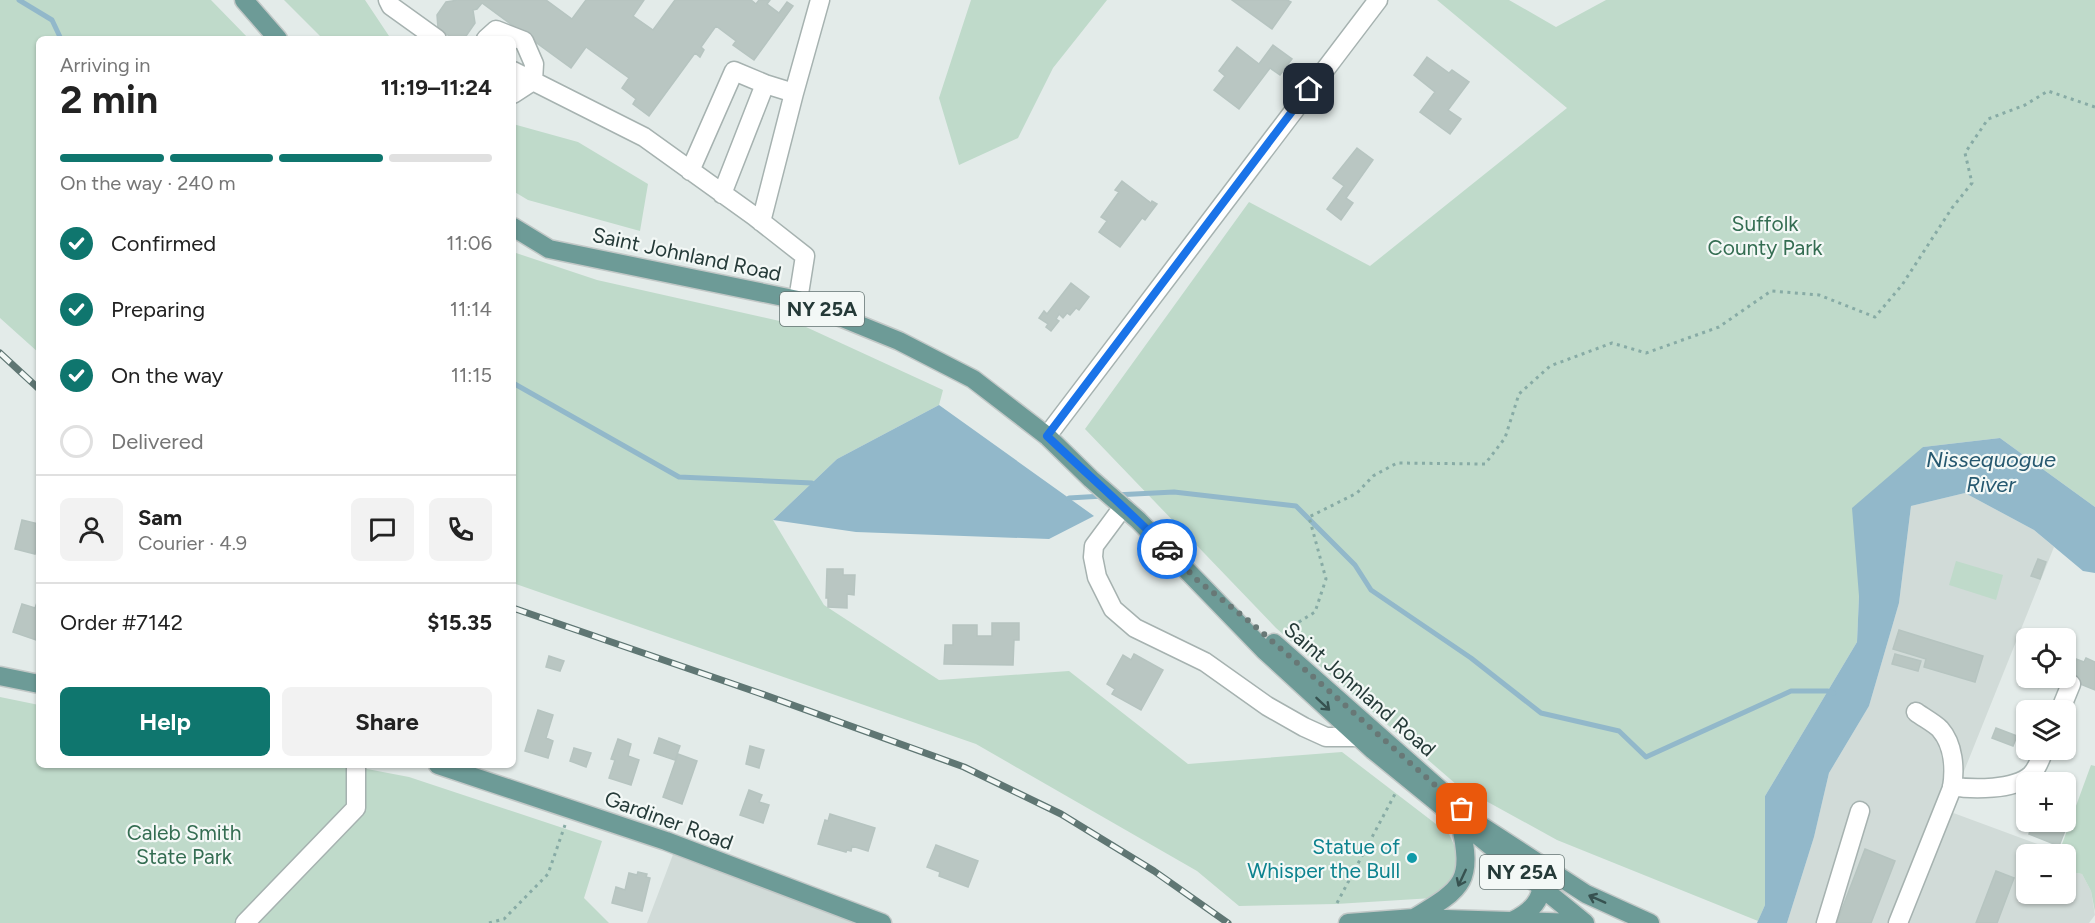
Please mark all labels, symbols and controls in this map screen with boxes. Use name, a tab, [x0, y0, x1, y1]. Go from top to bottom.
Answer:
text: Arriving in	[60, 53, 150, 77]
pin	[1283, 63, 1334, 114]
icon: home	[1292, 72, 1325, 105]
text: 11:19–11:24	[381, 74, 492, 101]
text: 2 min	[60, 76, 158, 123]
text: On the way · 240 m	[60, 171, 236, 195]
park label: Suffolk County Park	[1708, 211, 1823, 260]
street label: Saint Johnland Road	[590, 222, 784, 286]
icon: check	[60, 227, 93, 260]
text: Confirmed	[111, 230, 216, 257]
text: 11:06	[446, 231, 492, 255]
road number: NY 25A	[780, 292, 864, 326]
icon: check	[60, 293, 93, 326]
text: Preparing	[111, 296, 205, 323]
text: 11:14	[450, 297, 492, 321]
icon: check	[60, 359, 93, 392]
text: On the way	[111, 362, 223, 389]
text: 11:15	[451, 363, 492, 387]
text: Delivered	[111, 428, 204, 455]
water label: Nissequogue River	[1926, 446, 2056, 498]
button: person	[60, 498, 123, 561]
button: chat	[351, 498, 414, 561]
button: phone	[429, 498, 492, 561]
text: Sam	[138, 504, 182, 531]
courier	[1137, 519, 1197, 579]
text: Courier · 4.9	[138, 531, 247, 555]
icon: car	[1151, 533, 1184, 566]
text: Order #7142	[60, 609, 183, 636]
text: $15.35	[427, 609, 492, 636]
street label: Saint Johnland Road	[1279, 616, 1441, 762]
map controls	[2016, 628, 2076, 904]
button: locate	[2016, 628, 2076, 688]
button: Help	[60, 687, 270, 756]
button: Share	[282, 687, 492, 756]
one-way arrow	[1315, 697, 1330, 711]
button: layers	[2016, 700, 2076, 760]
button: +	[2016, 772, 2076, 832]
pin	[1436, 783, 1487, 834]
street label: Gardiner Road	[601, 785, 737, 855]
icon: bag	[1445, 792, 1478, 825]
park label: Caleb Smith State Park	[127, 820, 241, 869]
place label: Statue of Whisper the Bull	[1247, 834, 1400, 883]
button: −	[2016, 844, 2076, 904]
marker: Statue of Whisper the Bull	[1405, 851, 1419, 865]
road number: NY 25A	[1480, 855, 1564, 889]
one-way arrow	[1455, 868, 1467, 886]
one-way arrow	[1588, 893, 1606, 904]

